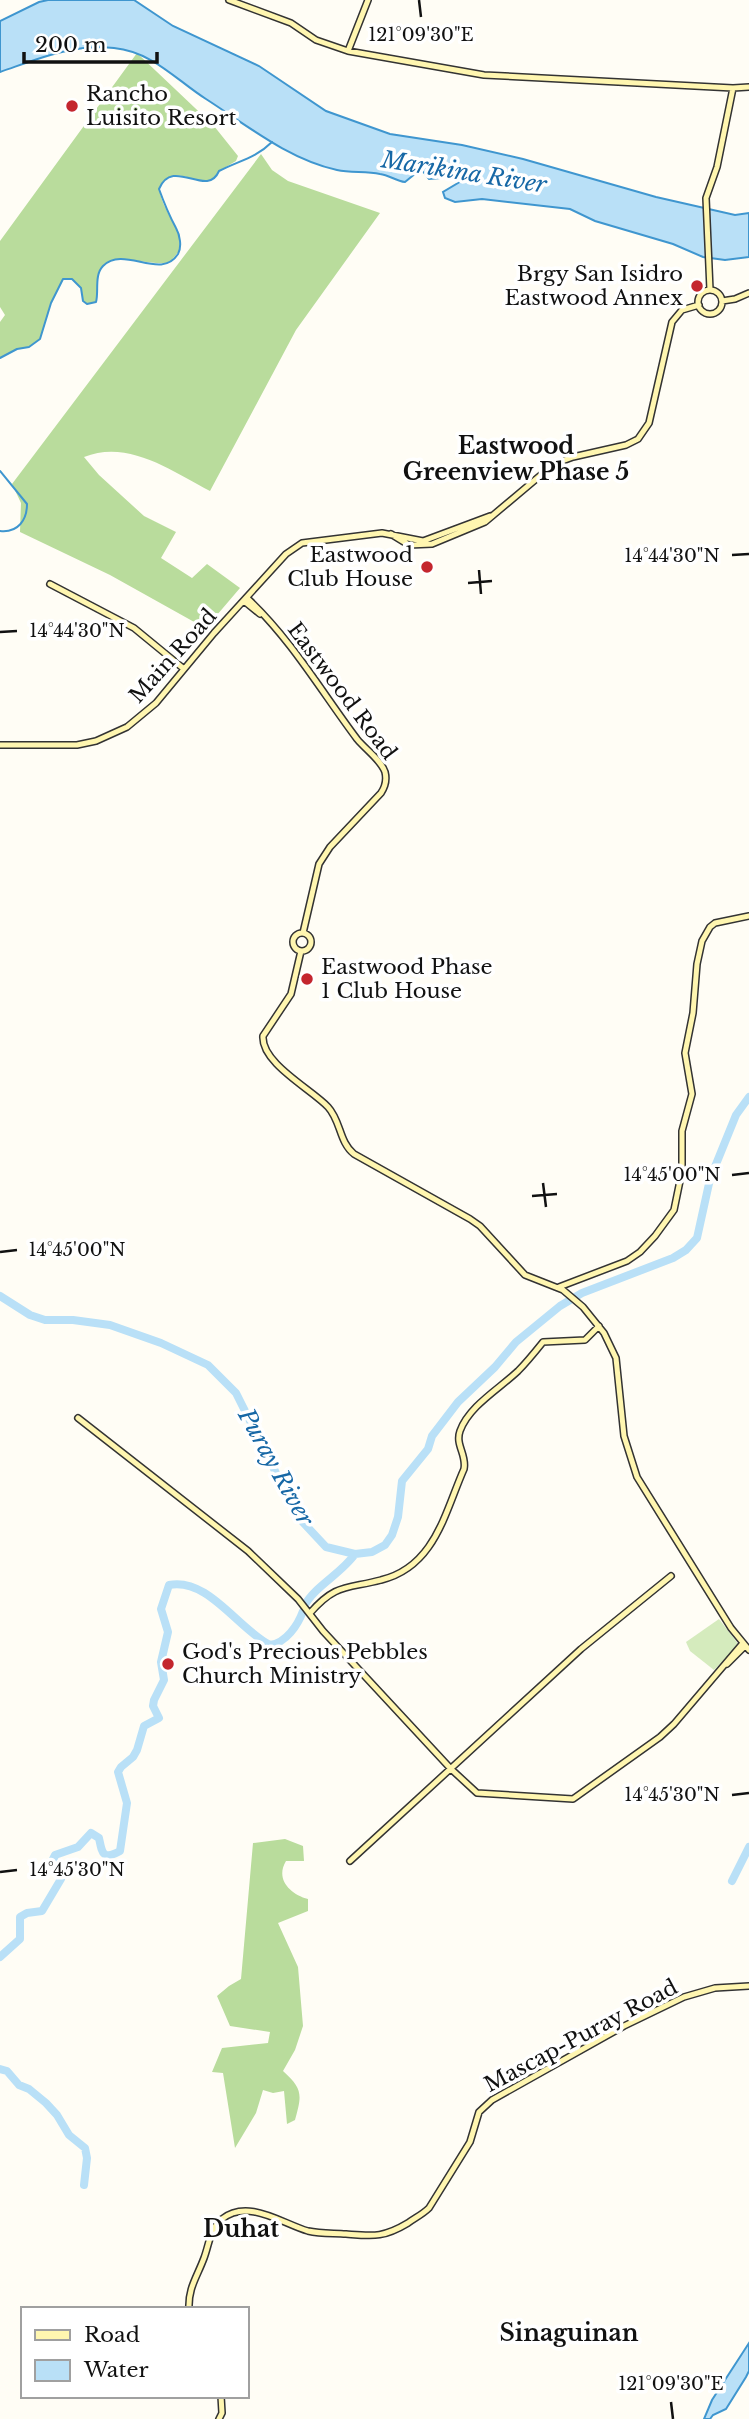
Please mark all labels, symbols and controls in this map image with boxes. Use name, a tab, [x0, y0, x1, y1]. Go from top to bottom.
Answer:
scale bar	[24, 21, 158, 65]
text: 121°09'30"E	[368, 24, 474, 46]
text: 200 m	[35, 32, 107, 58]
place label: Rancho Luisito Resort	[86, 81, 237, 131]
marker: Rancho Luisito Resort	[64, 98, 80, 114]
water label: Marikina River	[379, 145, 550, 199]
place label: Brgy San Isidro Eastwood Annex	[504, 261, 683, 311]
marker: Brgy San Isidro Eastwood Annex	[689, 278, 705, 294]
district label: Eastwood Greenview Phase 5	[403, 432, 629, 486]
place label: Eastwood Club House	[287, 542, 413, 592]
text: 14°44'30"N	[624, 545, 720, 567]
marker: Eastwood Club House	[419, 559, 435, 575]
street label: Main Road	[124, 603, 222, 709]
street label: Eastwood Road	[282, 617, 402, 765]
text: 14°44'30"N	[29, 620, 125, 642]
place label: Eastwood Phase 1 Club House	[321, 954, 493, 1004]
marker: Eastwood Phase 1 Club House	[299, 971, 315, 987]
text: 14°45'00"N	[623, 1164, 721, 1186]
text: 14°45'00"N	[28, 1239, 126, 1261]
water label: Puray River	[232, 1403, 320, 1532]
place label: God's Precious Pebbles Church Ministry	[182, 1639, 428, 1689]
marker: God's Precious Pebbles Church Ministry	[160, 1656, 176, 1672]
text: 14°45'30"N	[624, 1784, 720, 1806]
text: 14°45'30"N	[29, 1859, 125, 1881]
street label: Mascap-Puray Road	[480, 1974, 682, 2098]
district label: Duhat	[203, 2215, 279, 2243]
legend	[21, 2307, 248, 2398]
district label: Sinaguinan	[500, 2319, 639, 2347]
text: Road	[84, 2322, 140, 2348]
text: Water	[83, 2357, 148, 2383]
text: 121°09'30"E	[618, 2373, 724, 2395]

